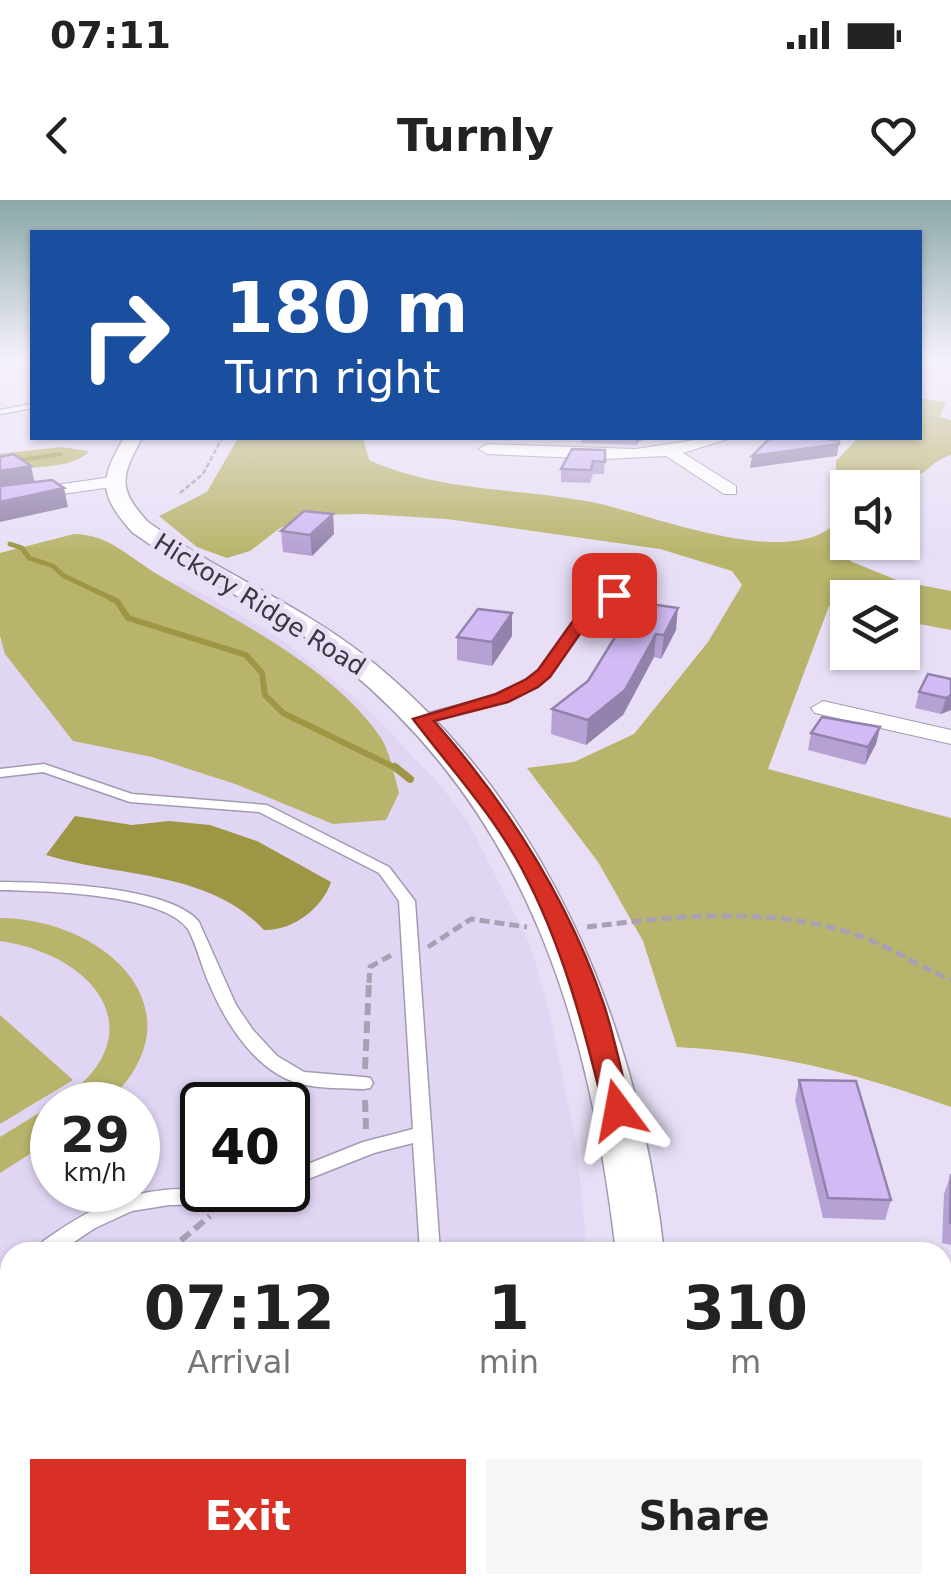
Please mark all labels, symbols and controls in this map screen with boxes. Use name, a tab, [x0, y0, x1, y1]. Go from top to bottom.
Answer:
text: 07:11	[50, 13, 171, 57]
icon: back	[30, 108, 85, 163]
icon: heart	[866, 108, 921, 163]
text: Turnly	[397, 109, 554, 162]
text: 180 m	[225, 267, 468, 349]
icon: right	[60, 270, 190, 400]
text: Turn right	[225, 351, 440, 404]
map controls	[830, 470, 920, 670]
button: sound	[830, 470, 920, 560]
street label: Hickory Ridge Road	[149, 528, 371, 681]
pin	[572, 553, 657, 638]
icon: arrive	[587, 568, 642, 623]
button: layers	[830, 580, 920, 670]
position arrow	[566, 1058, 670, 1162]
speed limit sign: 40	[180, 1082, 310, 1212]
text: 29	[60, 1106, 130, 1164]
text: km/h	[63, 1158, 127, 1187]
text: 07:12	[144, 1273, 335, 1343]
text: 1	[488, 1273, 530, 1343]
text: 310	[683, 1273, 808, 1343]
text: Arrival	[187, 1343, 291, 1381]
text: min	[479, 1343, 539, 1381]
text: m	[730, 1343, 761, 1381]
button: Exit	[30, 1459, 466, 1574]
button: Share	[486, 1459, 922, 1574]

